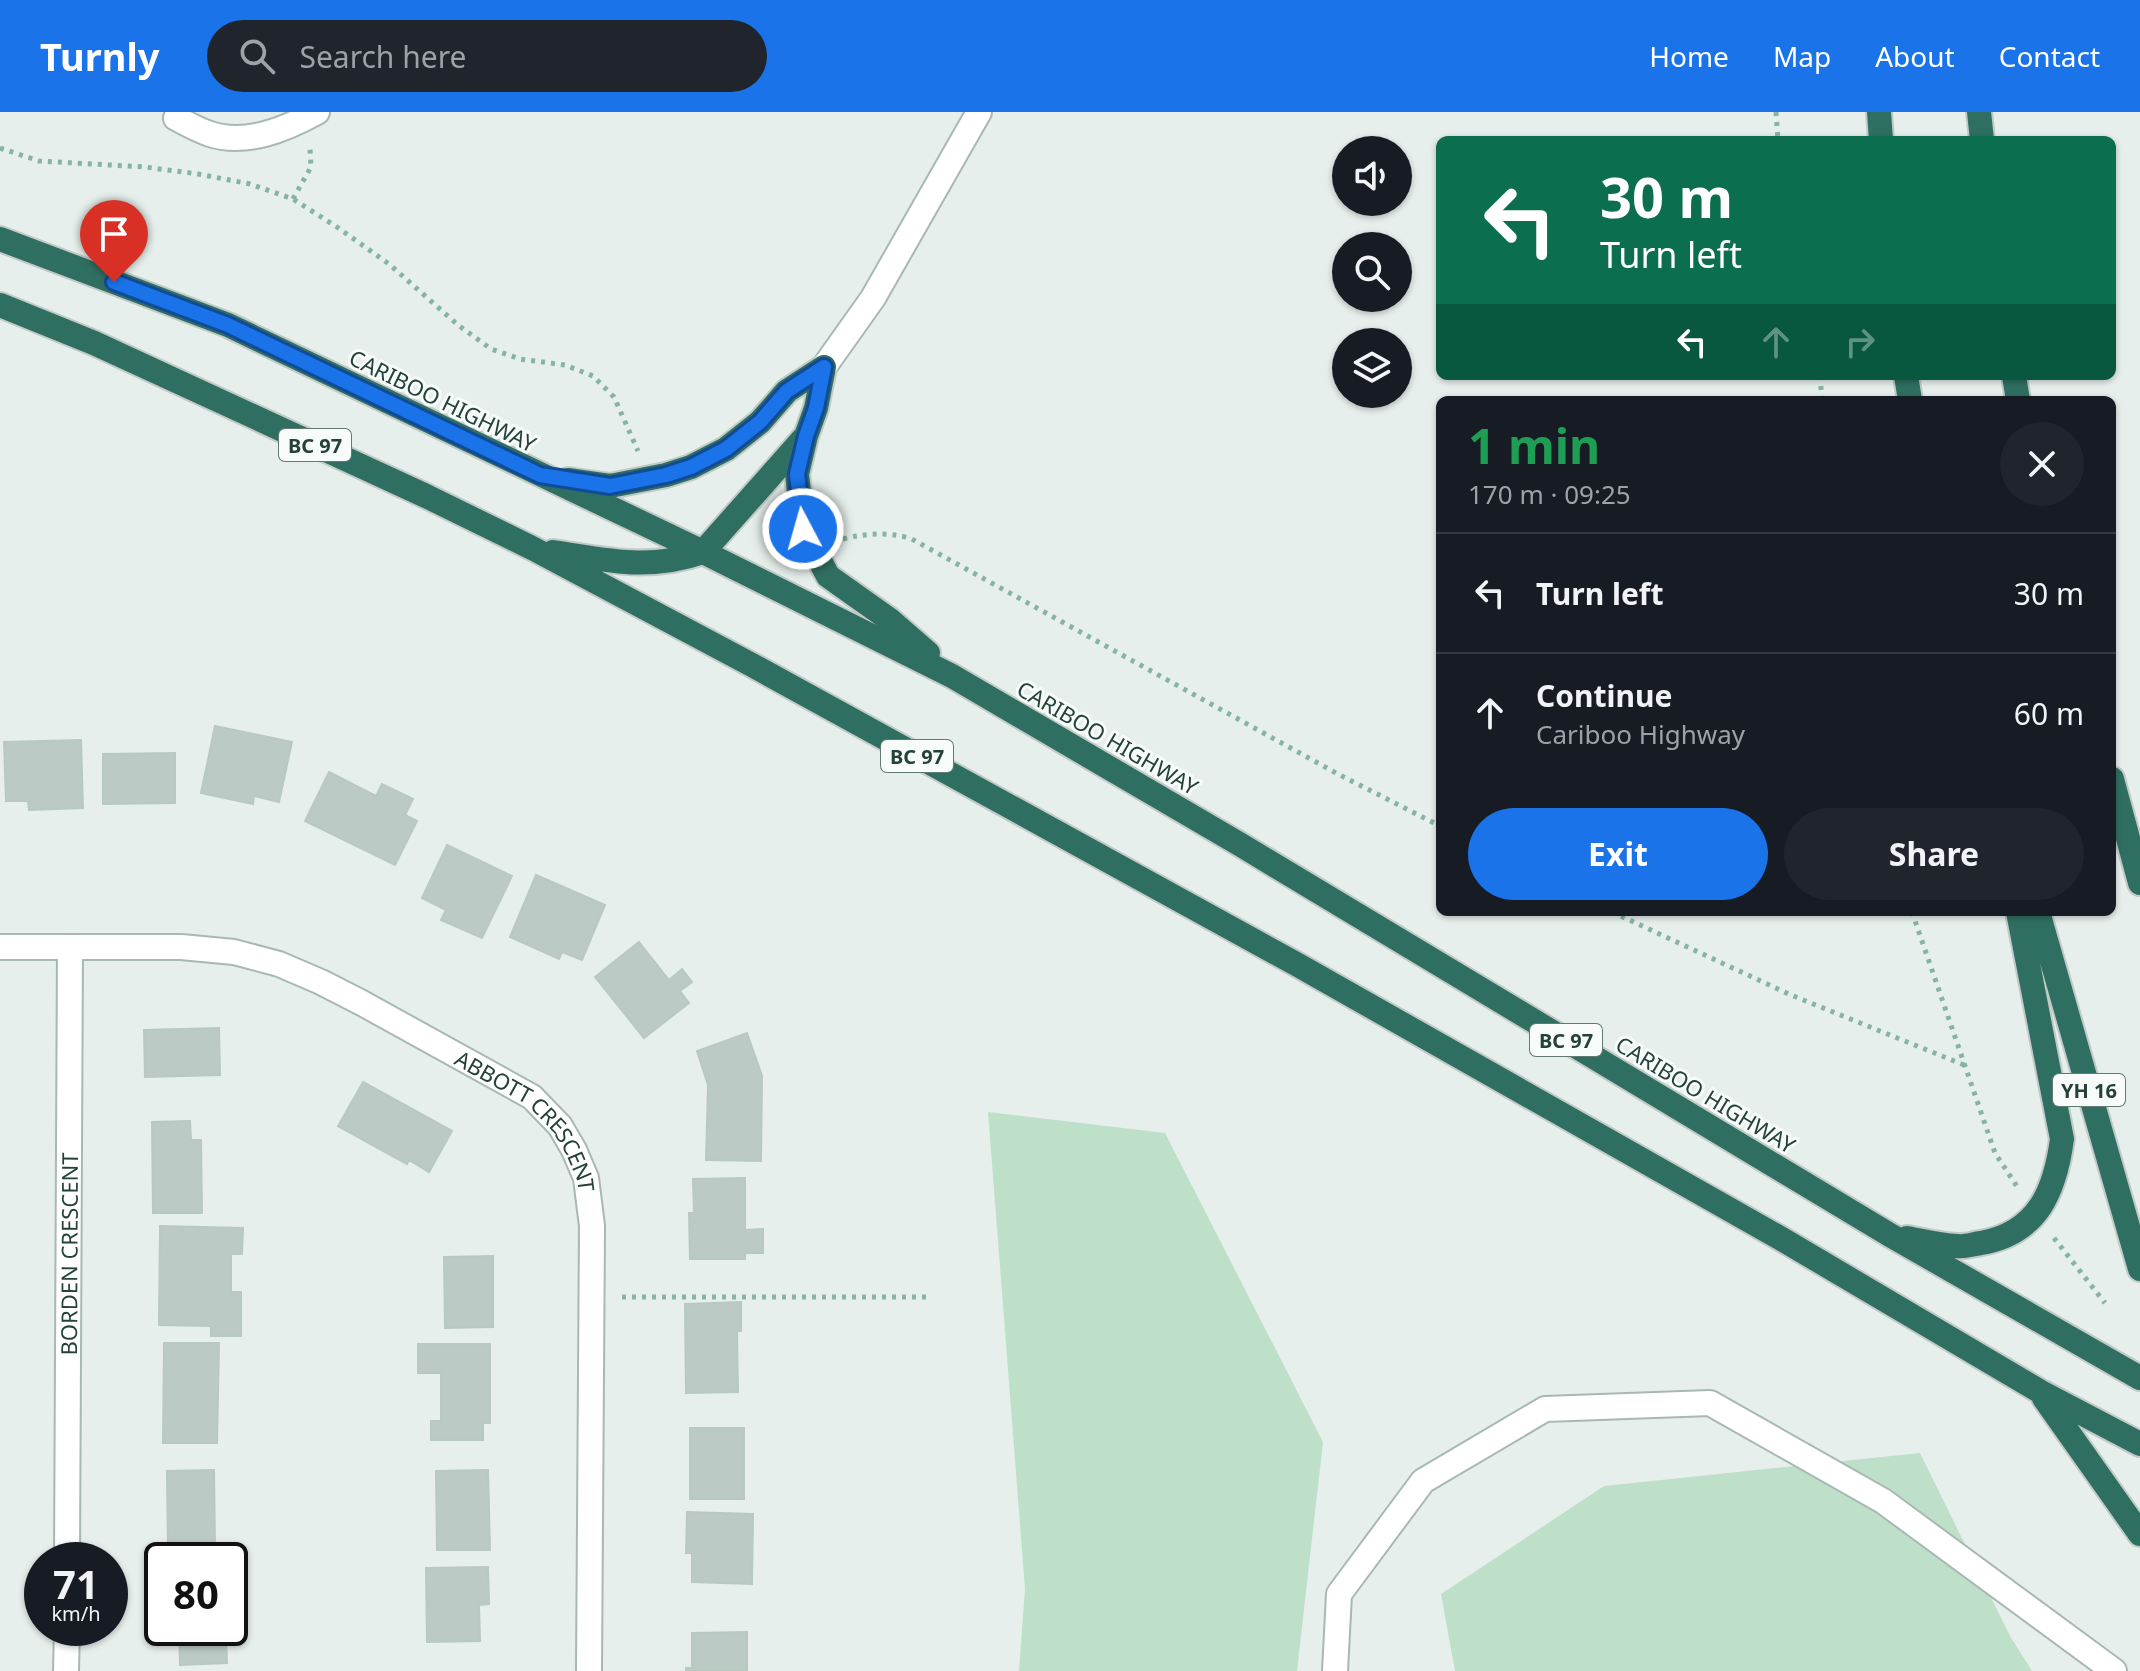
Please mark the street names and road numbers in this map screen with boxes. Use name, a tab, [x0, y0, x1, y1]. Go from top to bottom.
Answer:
street label: CARIBOO HIGHWAY	[345, 342, 542, 459]
road number: BC 97	[279, 429, 351, 461]
street label: CARIBOO HIGHWAY	[1012, 673, 1204, 801]
road number: BC 97	[881, 740, 953, 772]
road number: BC 97	[1530, 1024, 1602, 1056]
street label: CARIBOO HIGHWAY	[1611, 1029, 1802, 1160]
street label: ABBOTT CRESCENT	[450, 1043, 603, 1193]
road number: YH 16	[2053, 1074, 2125, 1106]
street label: BORDEN CRESCENT	[53, 1152, 84, 1356]

